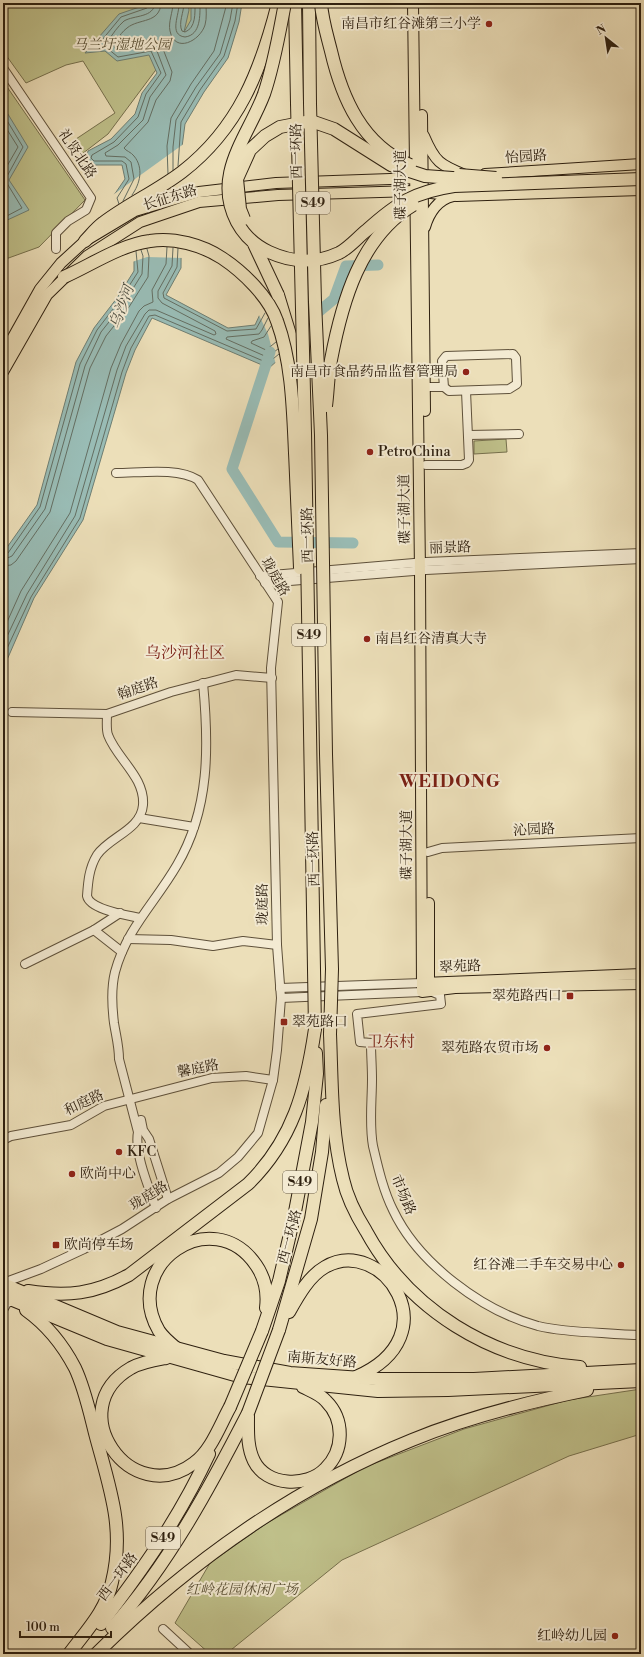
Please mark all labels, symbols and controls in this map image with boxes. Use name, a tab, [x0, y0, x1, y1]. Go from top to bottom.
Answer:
place label: 南昌市红谷滩第三小学	[341, 15, 481, 33]
north arrow	[586, 18, 626, 58]
marker: 南昌市红谷滩第三小学	[484, 19, 494, 29]
text: N	[594, 22, 609, 38]
park label: 马兰圩湿地公园	[73, 36, 173, 54]
street label: 西一环路	[288, 123, 306, 179]
street label: 礼贤北路	[54, 126, 100, 182]
street label: 怡园路	[504, 147, 548, 167]
street label: 碟子湖大道	[392, 150, 410, 220]
street label: 长征东路	[141, 181, 199, 215]
road number: S49	[296, 192, 330, 214]
water label: 乌沙河	[105, 280, 140, 331]
place label: 南昌市食品药品监督管理局	[290, 363, 458, 381]
marker: 南昌市食品药品监督管理局	[461, 367, 471, 377]
place label: PetroChina	[378, 443, 451, 461]
marker: PetroChina	[365, 447, 375, 457]
street label: 碟子湖大道	[395, 474, 415, 544]
street label: 西一环路	[299, 507, 317, 563]
street label: 丽景路	[429, 538, 471, 558]
street label: 珑庭路	[257, 554, 293, 600]
road number: S49	[292, 624, 326, 646]
place label: 南昌红谷清真大寺	[375, 630, 487, 648]
marker: 南昌红谷清真大寺	[362, 634, 372, 644]
district label: 乌沙河社区	[145, 643, 225, 663]
street label: 翰庭路	[115, 674, 161, 704]
district label: WEIDONG	[398, 770, 501, 793]
street label: 碟子湖大道	[398, 810, 416, 880]
street label: 沁园路	[513, 820, 555, 840]
street label: 西一环路	[304, 831, 324, 887]
street label: 珑庭路	[254, 883, 272, 925]
street label: 翠苑路	[439, 957, 481, 977]
place label: 翠苑路西口	[492, 987, 562, 1005]
marker: 翠苑路西口	[565, 991, 575, 1001]
place label: 翠苑路口	[292, 1013, 348, 1031]
marker: 翠苑路口	[279, 1017, 289, 1027]
district label: 卫东村	[367, 1032, 415, 1052]
place label: 翠苑路农贸市场	[441, 1039, 539, 1057]
marker: 翠苑路农贸市场	[542, 1043, 552, 1053]
street label: 馨庭路	[176, 1056, 220, 1082]
street label: 和庭路	[61, 1086, 107, 1120]
place label: KFC	[127, 1143, 156, 1161]
marker: KFC	[114, 1147, 124, 1157]
place label: 欧尚中心	[80, 1165, 136, 1183]
marker: 欧尚中心	[67, 1169, 77, 1179]
road number: S49	[283, 1171, 317, 1193]
street label: 市场路	[387, 1172, 419, 1218]
street label: 珑庭路	[126, 1177, 172, 1215]
street label: 西一环路	[274, 1208, 306, 1266]
place label: 欧尚停车场	[64, 1236, 134, 1254]
marker: 欧尚停车场	[51, 1240, 61, 1250]
place label: 红谷滩二手车交易中心	[473, 1256, 613, 1274]
marker: 红谷滩二手车交易中心	[616, 1260, 626, 1270]
street label: 南斯友好路	[286, 1348, 358, 1372]
road number: S49	[146, 1527, 180, 1549]
street label: 西一环路	[94, 1549, 142, 1605]
park label: 红岭花园休闲广场	[186, 1581, 299, 1599]
scale bar	[20, 1613, 111, 1639]
text: 100 m	[26, 1620, 60, 1635]
place label: 红岭幼儿园	[537, 1627, 607, 1645]
marker: 红岭幼儿园	[610, 1631, 620, 1641]

